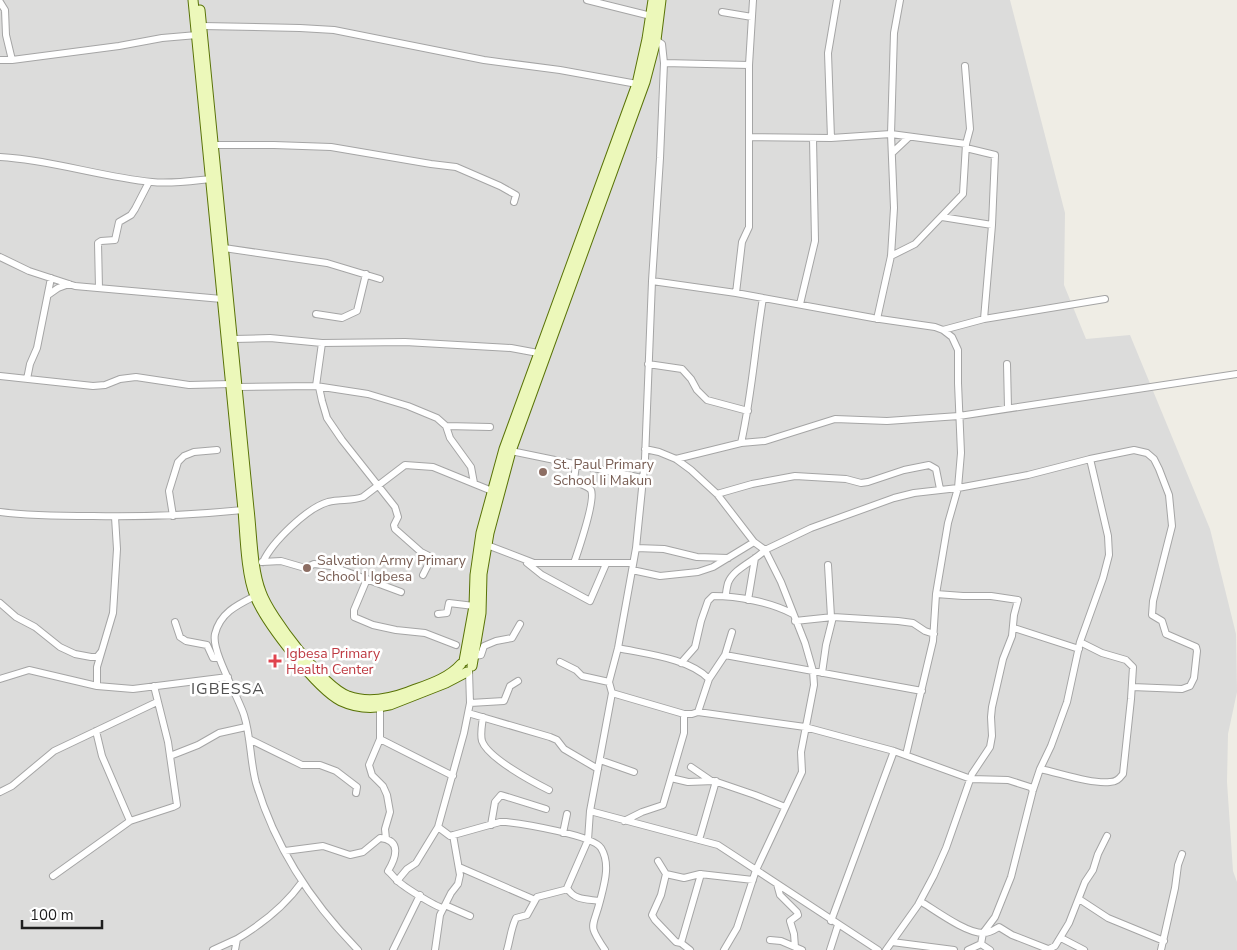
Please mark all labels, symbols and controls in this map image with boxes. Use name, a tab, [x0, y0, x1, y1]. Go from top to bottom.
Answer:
place label: St. Paul Primary School Ii Makun	[553, 455, 655, 490]
marker: St. Paul Primary School Ii Makun	[537, 466, 549, 478]
place label: Salvation Army Primary School I Igbesa	[317, 551, 467, 586]
marker: Salvation Army Primary School I Igbesa	[301, 562, 313, 574]
place label: Igbesa Primary Health Center	[286, 644, 381, 679]
marker: Igbesa Primary Health Center	[268, 654, 282, 668]
district label: IGBESSA	[191, 678, 265, 700]
scale bar	[22, 898, 102, 930]
text: 100 m	[30, 905, 74, 925]

